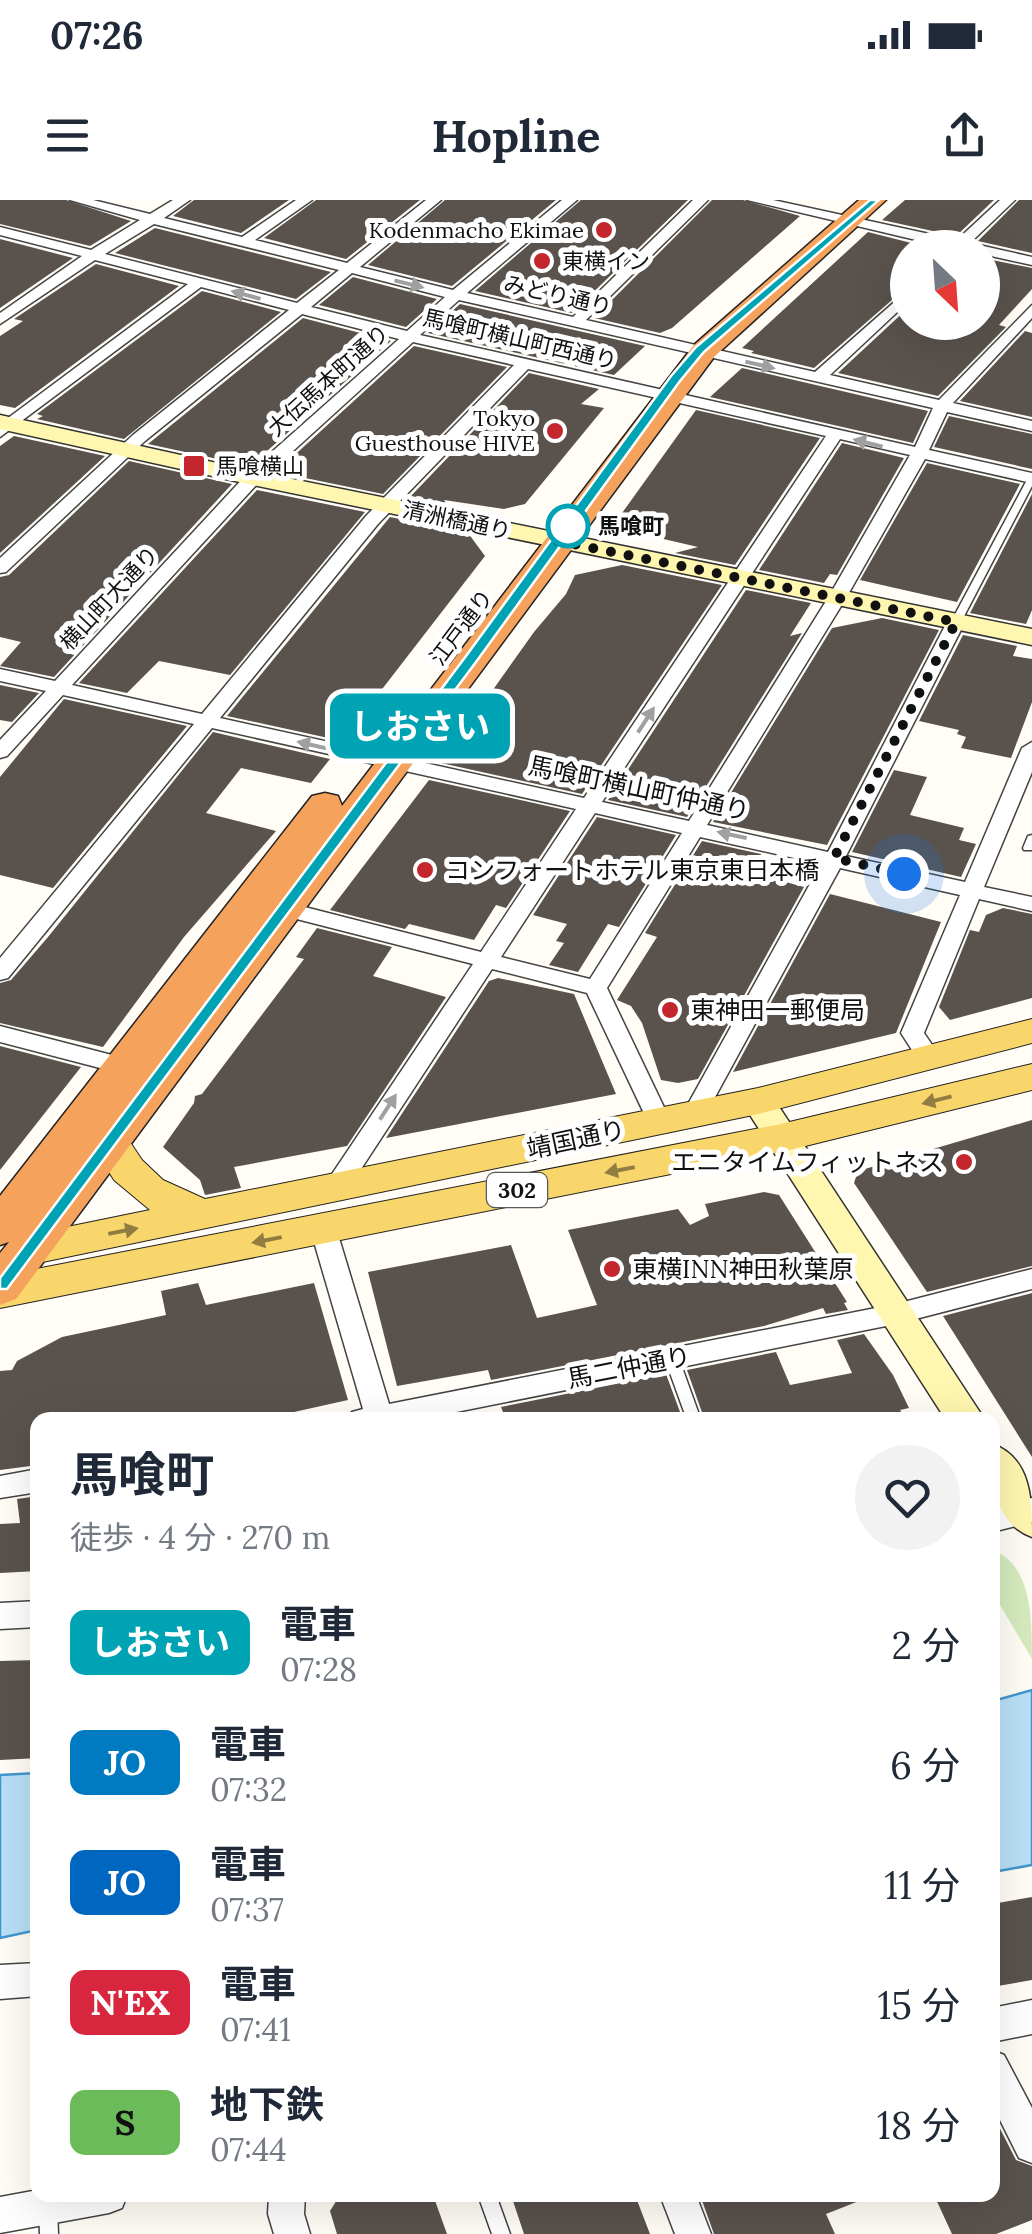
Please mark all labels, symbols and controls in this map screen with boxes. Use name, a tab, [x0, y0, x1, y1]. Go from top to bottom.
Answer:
text: 07:26	[50, 11, 144, 59]
text: Hopline	[431, 107, 601, 164]
icon: menu	[40, 108, 95, 163]
icon: share	[937, 108, 992, 163]
place label: Kodenmacho Ekimae	[369, 216, 584, 244]
marker: Kodenmacho Ekimae	[593, 219, 615, 241]
north arrow	[890, 230, 1000, 340]
map controls	[890, 230, 1000, 340]
place label: 東横イン	[562, 247, 650, 275]
marker: 東横イン	[531, 250, 553, 272]
street label: みどり通り	[501, 269, 615, 321]
one-way arrow	[394, 276, 425, 292]
one-way arrow	[230, 287, 261, 302]
street label: 馬喰町横山町西通り	[420, 303, 620, 375]
street label: 大伝馬本町通り	[261, 318, 395, 442]
one-way arrow	[745, 358, 776, 373]
place label: Tokyo Guesthouse HIVE	[355, 404, 535, 457]
marker: Tokyo Guesthouse HIVE	[544, 420, 566, 442]
one-way arrow	[852, 435, 883, 450]
place label: 馬喰横山	[216, 452, 304, 480]
marker: 馬喰横山	[181, 453, 207, 479]
street label: 清洲橋通り	[400, 495, 514, 545]
marker: 馬喰町	[547, 505, 589, 547]
place label: 馬喰町	[598, 512, 664, 540]
street label: 横山町大通り	[54, 540, 164, 656]
street label: 江戸通り	[423, 583, 499, 671]
line badge: しおさい	[350, 694, 490, 758]
text: しおさい	[350, 704, 490, 749]
one-way arrow	[636, 707, 654, 734]
one-way arrow	[296, 737, 327, 752]
street label: 馬喰町横山町仲通り	[526, 749, 752, 827]
one-way arrow	[716, 827, 747, 843]
your location	[879, 849, 929, 899]
place label: コンフォートホテル東京東日本橋	[445, 854, 819, 886]
marker: コンフォートホテル東京東日本橋	[414, 859, 436, 881]
place label: 東神田一郵便局	[690, 994, 865, 1026]
marker: 東神田一郵便局	[659, 999, 681, 1021]
one-way arrow	[921, 1093, 952, 1108]
one-way arrow	[379, 1094, 397, 1121]
street label: 靖国通り	[524, 1113, 628, 1165]
place label: エニタイムフィットネス	[671, 1146, 944, 1178]
marker: エニタイムフィットネス	[953, 1151, 975, 1173]
one-way arrow	[604, 1162, 635, 1178]
road number: 302	[487, 1173, 547, 1207]
one-way arrow	[108, 1223, 139, 1238]
one-way arrow	[251, 1232, 282, 1248]
place label: 東横INN神田秋葉原	[632, 1253, 853, 1285]
marker: 東横INN神田秋葉原	[601, 1258, 623, 1280]
street label: 馬二仲通り	[565, 1339, 693, 1395]
text: 馬喰町	[70, 1444, 214, 1505]
button: heart	[855, 1445, 960, 1550]
text: 徒歩 · 4 分 · 270 m	[70, 1517, 330, 1558]
text: 電車	[280, 1600, 356, 1648]
text: しおさい	[90, 1620, 230, 1665]
text: 2 分	[892, 1621, 960, 1669]
text: 07:28	[280, 1649, 357, 1690]
text: 電車	[210, 1720, 286, 1768]
text: JO	[104, 1740, 146, 1785]
text: 6 分	[890, 1741, 960, 1789]
text: 07:32	[210, 1769, 287, 1810]
text: 電車	[210, 1840, 286, 1888]
text: JO	[104, 1860, 146, 1905]
text: 11 分	[884, 1861, 960, 1909]
text: 07:37	[210, 1889, 284, 1930]
text: 電車	[220, 1960, 296, 2008]
text: N'EX	[90, 1980, 170, 2025]
text: 15 分	[877, 1981, 960, 2029]
text: 07:41	[220, 2009, 291, 2050]
text: 地下鉄	[210, 2080, 324, 2128]
text: S	[115, 2100, 135, 2145]
text: 18 分	[877, 2101, 960, 2149]
text: 07:44	[210, 2129, 287, 2170]

